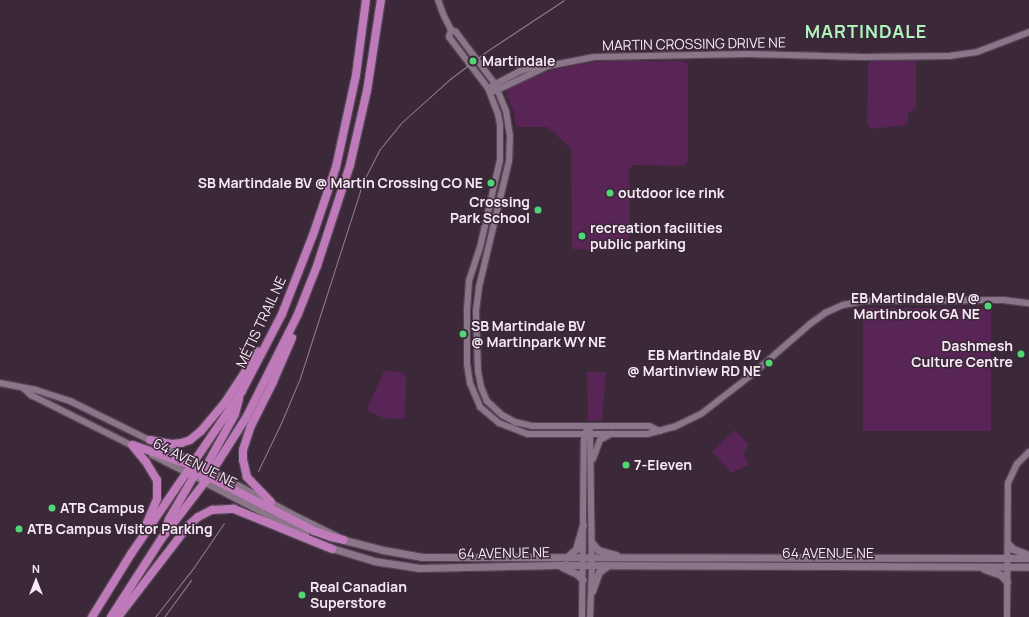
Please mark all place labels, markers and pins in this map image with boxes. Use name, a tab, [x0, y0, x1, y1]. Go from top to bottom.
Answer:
place label: Martindale	[482, 53, 555, 69]
marker: Martindale	[467, 55, 479, 67]
place label: SB Martindale BV @ Martin Crossing CO NE	[198, 175, 483, 191]
marker: SB Martindale BV @ Martin Crossing CO NE	[486, 178, 496, 188]
place label: outdoor ice rink	[618, 185, 724, 201]
marker: outdoor ice rink	[605, 188, 615, 198]
place label: Crossing Park School	[450, 194, 530, 226]
marker: Crossing Park School	[533, 205, 543, 215]
place label: recreation facilities public parking	[590, 220, 723, 252]
marker: recreation facilities public parking	[577, 231, 587, 241]
place label: EB Martindale BV @ Martinbrook GA NE	[851, 290, 980, 322]
marker: EB Martindale BV @ Martinbrook GA NE	[983, 301, 993, 311]
place label: SB Martindale BV @ Martinpark WY NE	[471, 318, 607, 350]
marker: SB Martindale BV @ Martinpark WY NE	[458, 329, 468, 339]
place label: Dashmesh Culture Centre	[911, 338, 1013, 370]
place label: EB Martindale BV @ Martinview RD NE	[627, 347, 761, 380]
marker: Dashmesh Culture Centre	[1016, 349, 1026, 359]
marker: EB Martindale BV @ Martinview RD NE	[764, 358, 774, 368]
place label: 7-Eleven	[634, 457, 692, 473]
marker: 7-Eleven	[621, 460, 631, 470]
place label: ATB Campus	[60, 500, 145, 516]
marker: ATB Campus	[47, 503, 57, 513]
place label: ATB Campus Visitor Parking	[27, 521, 213, 537]
marker: ATB Campus Visitor Parking	[14, 524, 24, 534]
place label: Real Canadian Superstore	[310, 579, 407, 612]
marker: Real Canadian Superstore	[297, 590, 307, 600]

